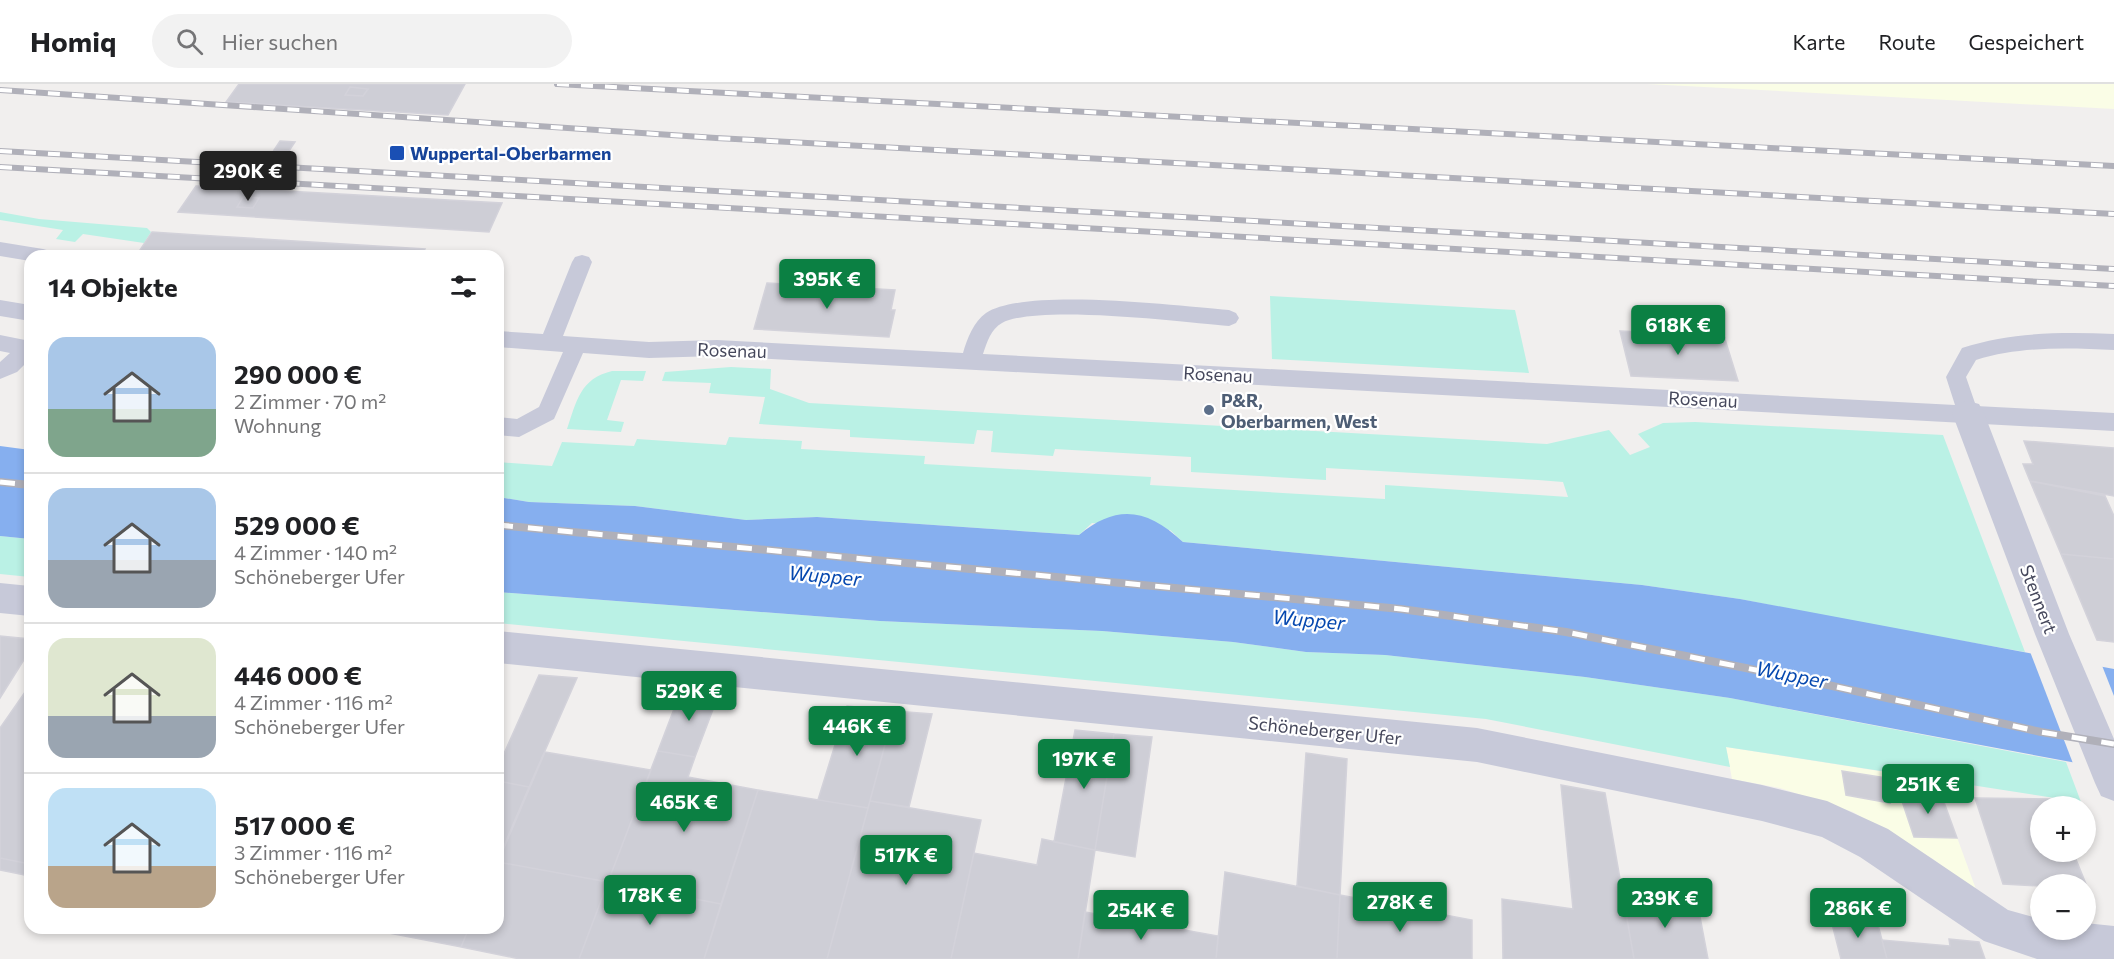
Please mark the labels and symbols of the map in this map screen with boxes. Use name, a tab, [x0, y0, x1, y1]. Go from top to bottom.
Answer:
place label: Wuppertal-Oberbarmen	[410, 142, 611, 164]
marker: Wuppertal-Oberbarmen	[388, 144, 406, 162]
pin: 290K €	[199, 151, 297, 202]
pin: 395K €	[778, 259, 876, 310]
pin: 618K €	[1629, 305, 1727, 356]
street label: Rosenau	[697, 338, 767, 362]
street label: Rosenau	[1183, 361, 1253, 387]
street label: Rosenau	[1668, 386, 1738, 412]
place label: P&R, Oberbarmen, West	[1221, 389, 1378, 432]
marker: P&R, Oberbarmen, West	[1202, 403, 1216, 417]
water label: Wupper	[788, 560, 863, 590]
street label: Stennert	[2016, 562, 2062, 636]
water label: Wupper	[1272, 604, 1347, 634]
water label: Wupper	[1754, 655, 1831, 693]
pin: 529K €	[640, 671, 738, 722]
pin: 446K €	[808, 706, 906, 757]
street label: Schöneberger Ufer	[1247, 711, 1403, 749]
pin: 197K €	[1035, 739, 1133, 790]
pin: 251K €	[1879, 764, 1977, 815]
pin: 465K €	[635, 782, 733, 833]
pin: 517K €	[857, 835, 955, 886]
pin: 178K €	[601, 875, 699, 926]
pin: 239K €	[1616, 878, 1714, 929]
pin: 278K €	[1351, 882, 1449, 933]
pin: 286K €	[1809, 888, 1907, 939]
pin: 254K €	[1092, 890, 1190, 941]

